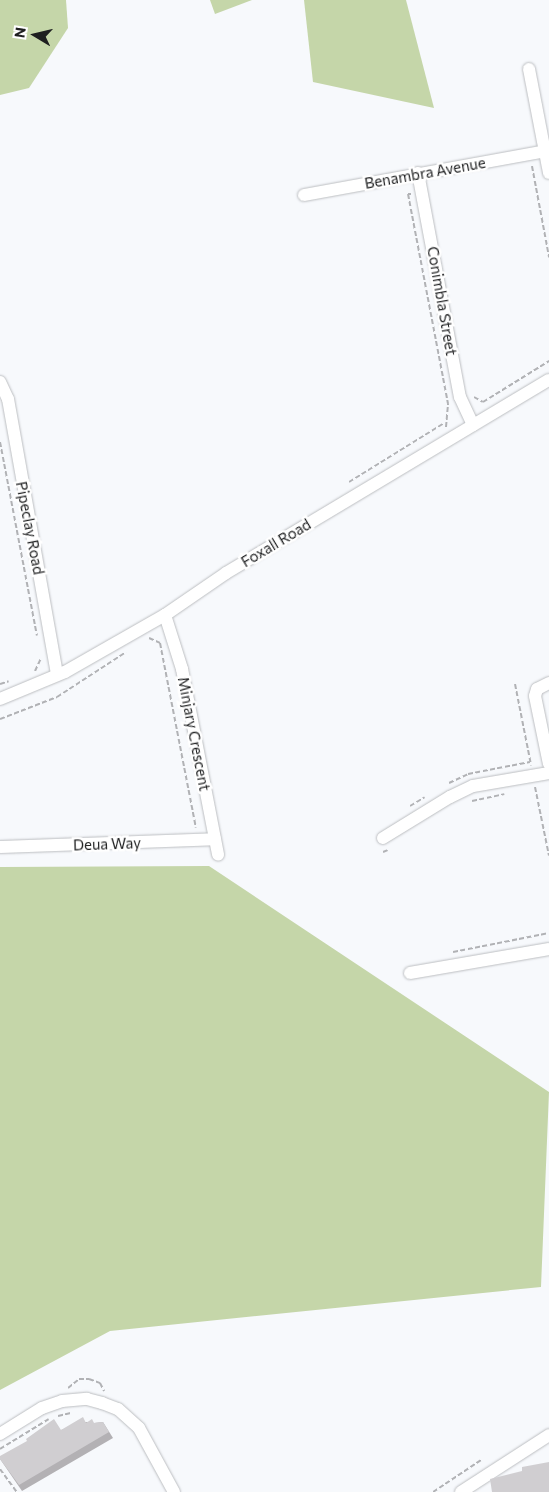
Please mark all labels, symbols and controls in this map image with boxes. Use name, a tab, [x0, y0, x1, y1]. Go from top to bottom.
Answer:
north arrow	[10, 10, 60, 60]
text: N	[10, 26, 29, 39]
street label: Benambra Avenue	[363, 153, 487, 193]
street label: Conimbla Street	[424, 245, 460, 357]
street label: Pipeclay Road	[12, 480, 48, 576]
street label: Foxall Road	[238, 515, 314, 571]
street label: Minjary Crescent	[174, 675, 214, 793]
street label: Deua Way	[73, 834, 141, 854]

